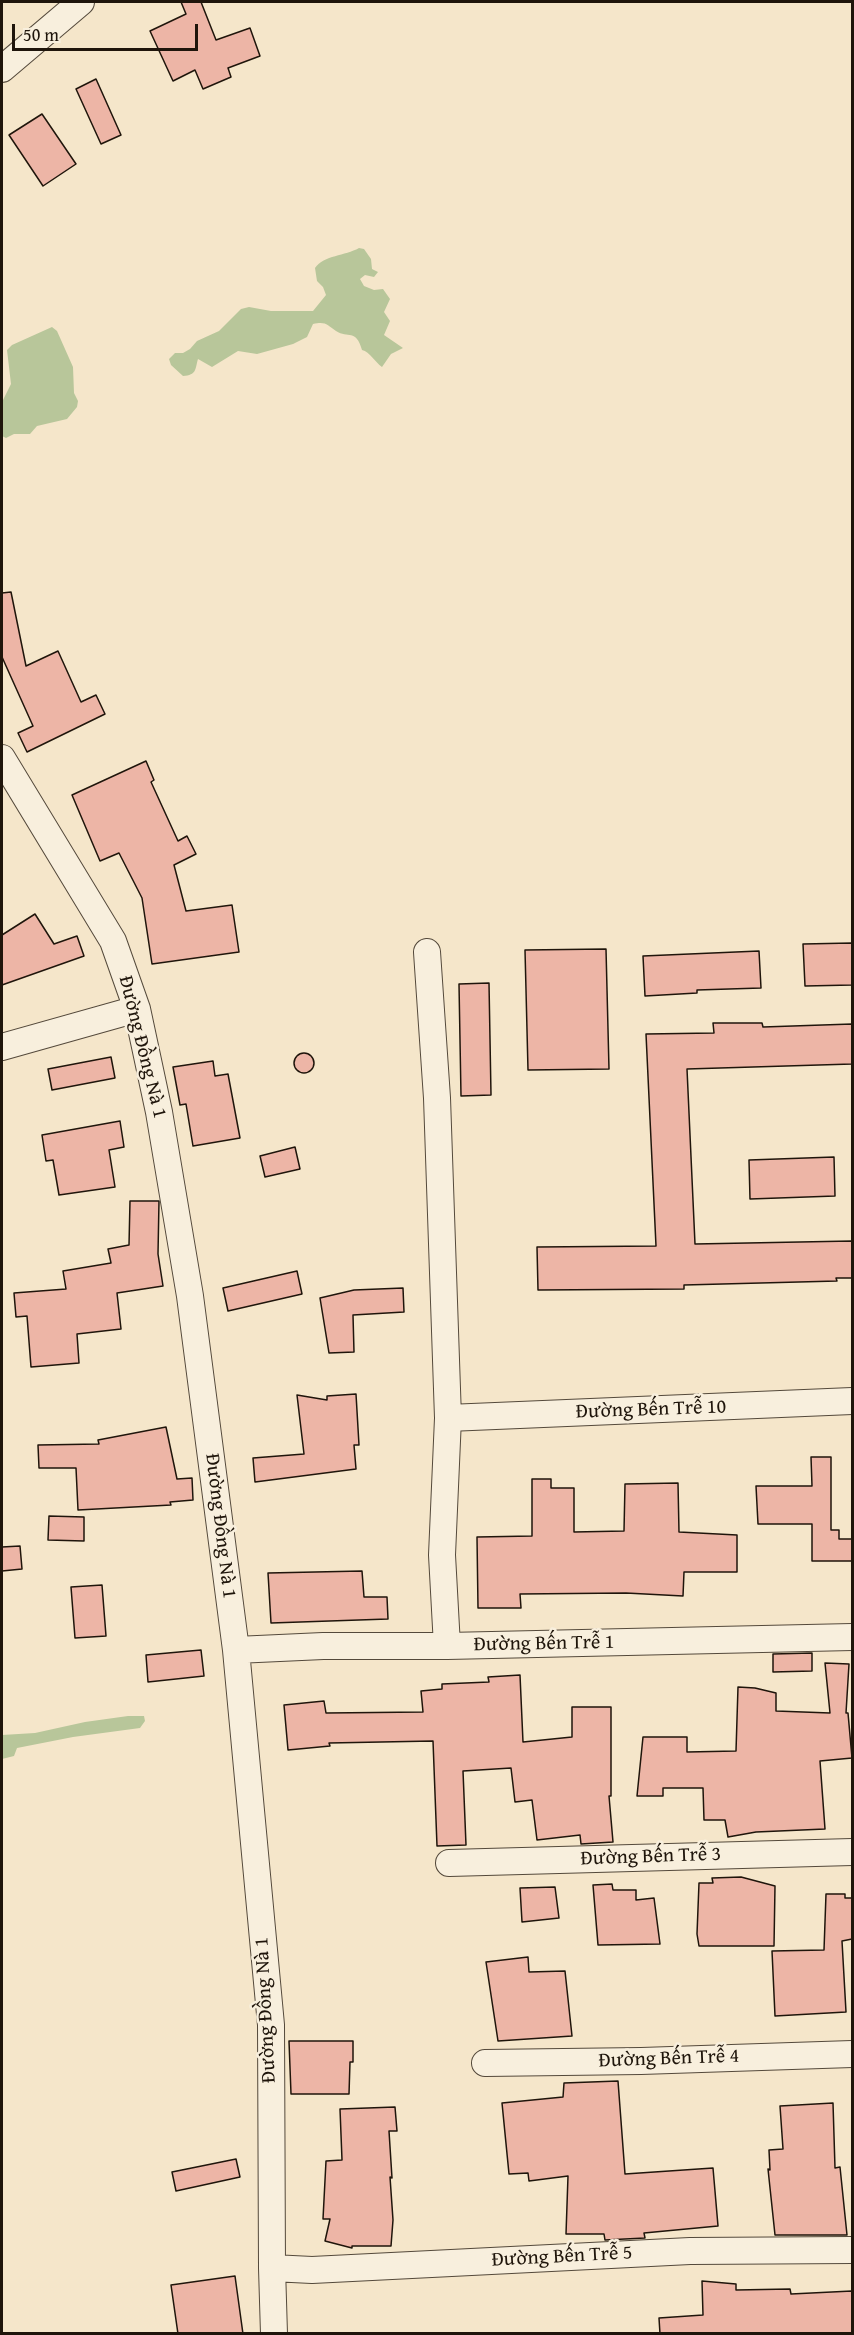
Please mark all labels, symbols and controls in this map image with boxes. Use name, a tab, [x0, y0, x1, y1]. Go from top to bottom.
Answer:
scale bar	[15, 12, 201, 50]
text: 50 m	[23, 21, 59, 48]
street label: Đường Đồng Nà 1	[113, 973, 171, 1121]
street label: Đường Bến Trễ 10	[575, 1395, 727, 1425]
street label: Đường Đồng Nà 1	[199, 1452, 241, 1600]
street label: Đường Bến Trễ 1	[473, 1631, 615, 1657]
street label: Đường Bến Trễ 3	[580, 1843, 722, 1871]
street label: Đường Đồng Nà 1	[250, 1936, 282, 2084]
street label: Đường Bến Trễ 4	[598, 2045, 740, 2073]
street label: Đường Bến Trễ 5	[491, 2241, 633, 2273]

